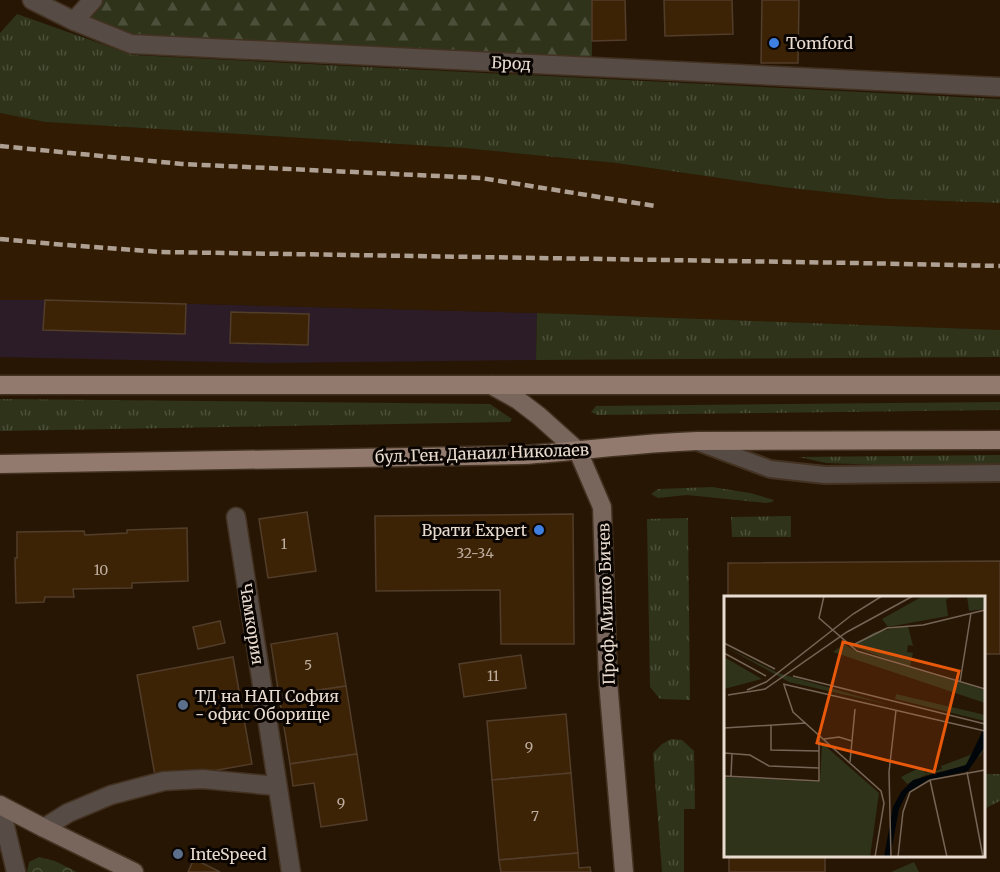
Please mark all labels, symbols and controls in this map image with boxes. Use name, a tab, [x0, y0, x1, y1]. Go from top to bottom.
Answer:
place label: Tomford	[786, 33, 854, 53]
marker: Tomford	[767, 36, 781, 50]
street label: Брод	[490, 52, 532, 74]
street label: бул. Ген. Данаил Николаев	[375, 439, 589, 467]
place label: Врати Expert	[421, 520, 528, 540]
marker: Врати Expert	[532, 523, 546, 537]
street label: Проф. Милко Бичев	[593, 523, 619, 685]
house number: 1	[281, 535, 287, 553]
house number: 32-34	[456, 544, 494, 562]
house number: 10	[94, 561, 108, 579]
street label: Чамкория	[236, 582, 268, 666]
inset map	[724, 596, 985, 857]
house number: 5	[304, 656, 312, 674]
house number: 11	[487, 667, 499, 685]
place label: ТД на НАП София - офис Оборище	[195, 686, 339, 724]
marker: ТД на НАП София - офис Оборище	[176, 698, 190, 712]
house number: 9	[525, 738, 533, 756]
house number: 9	[337, 794, 345, 812]
house number: 7	[531, 807, 539, 825]
place label: InteSpeed	[190, 844, 267, 864]
marker: InteSpeed	[171, 847, 185, 861]

